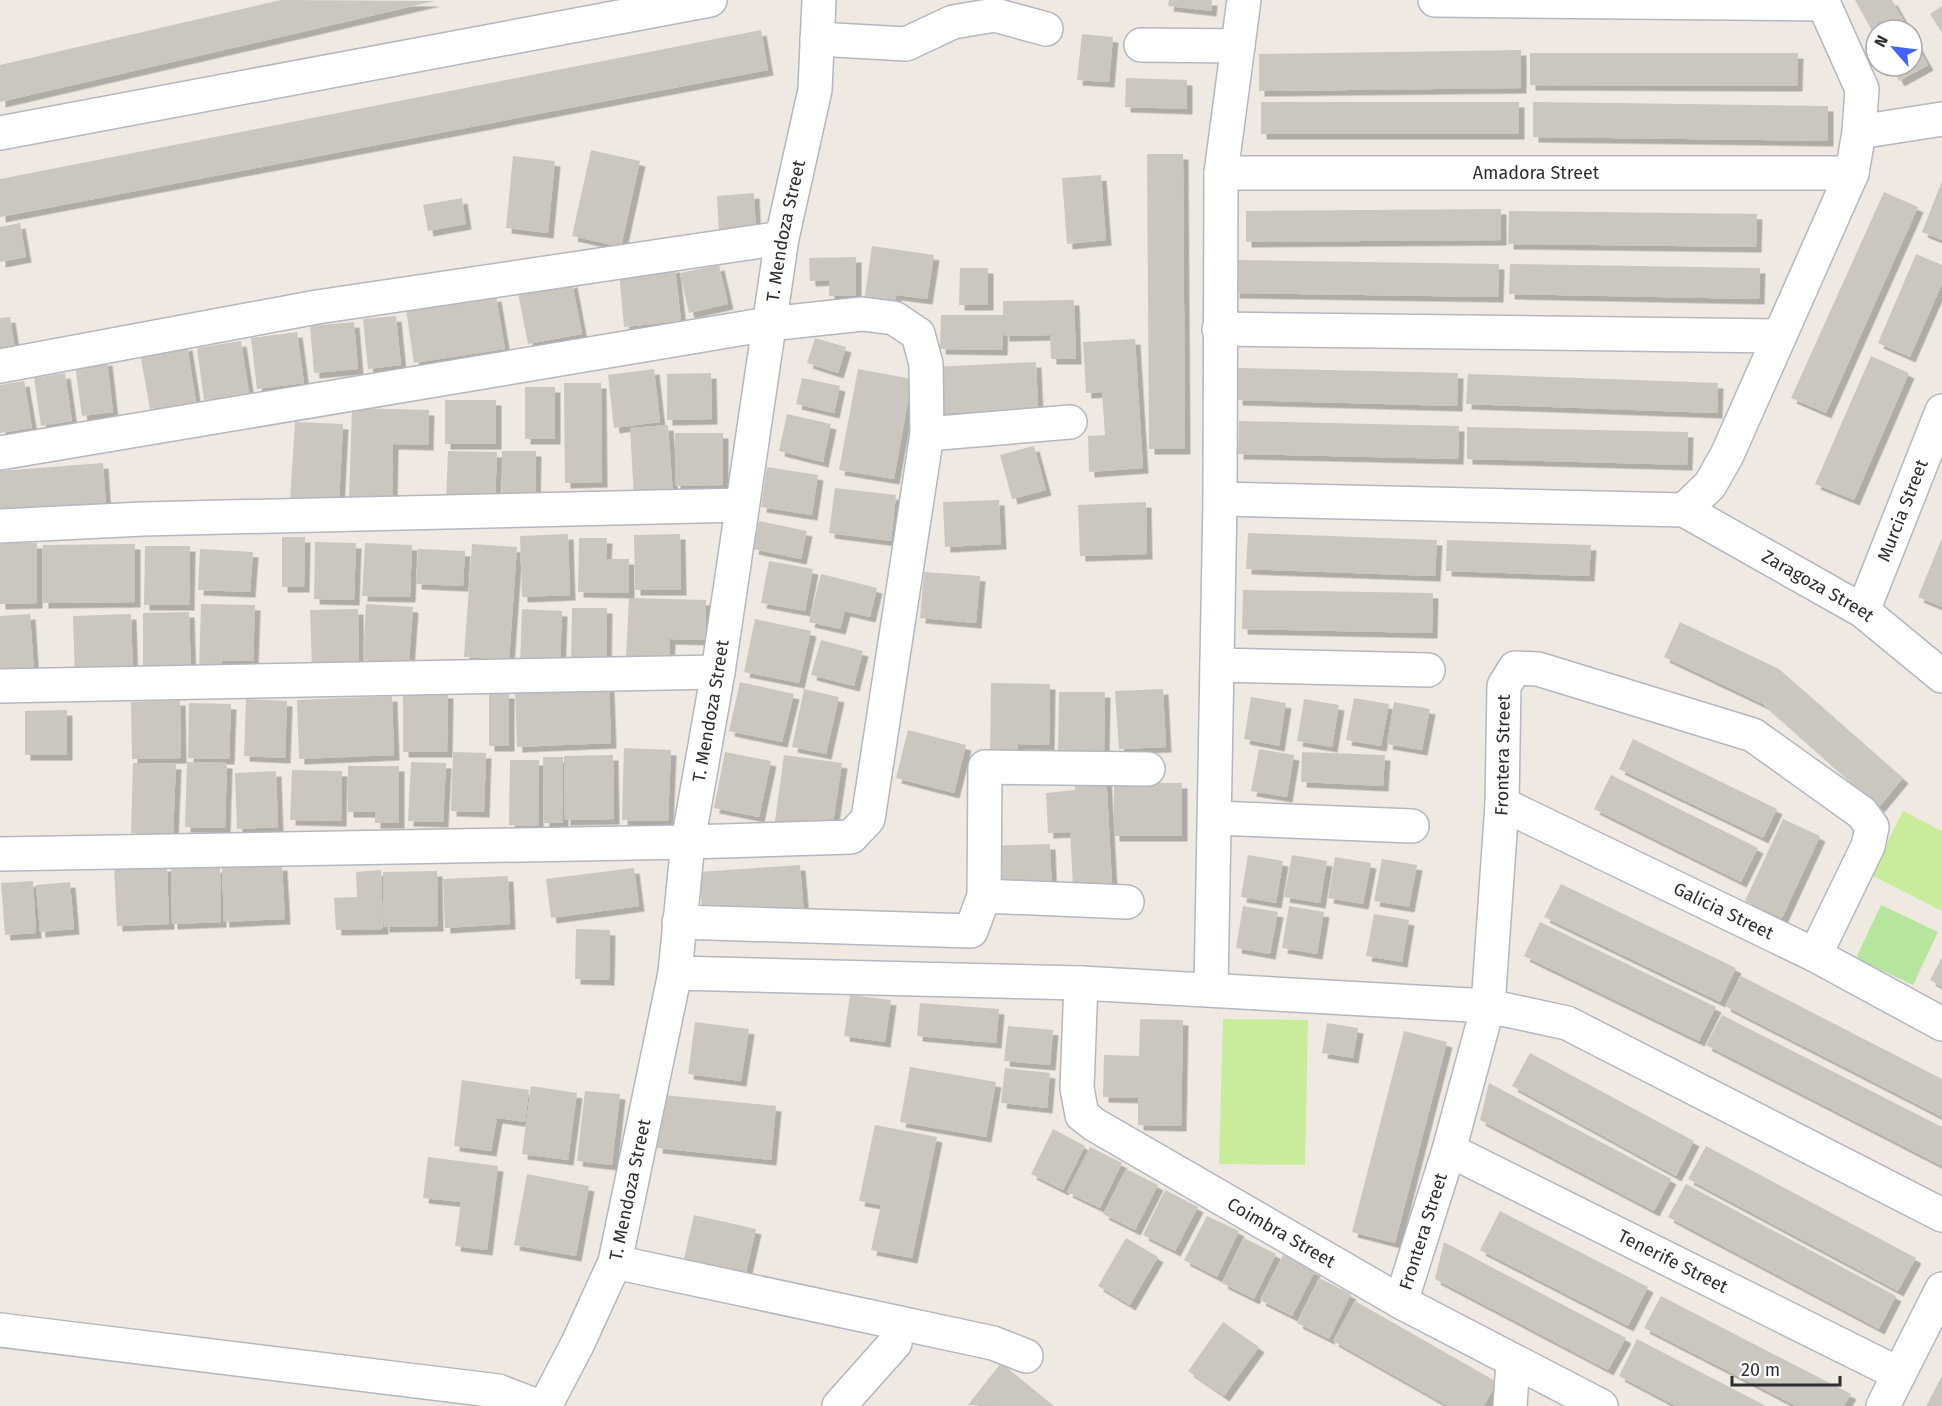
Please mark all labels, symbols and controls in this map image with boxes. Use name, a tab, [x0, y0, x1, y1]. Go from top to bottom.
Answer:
north arrow	[1864, 18, 1924, 78]
text: N	[1870, 32, 1892, 50]
street label: T. Mendoza Street	[762, 157, 810, 303]
street label: Amadora Street	[1473, 162, 1600, 184]
street label: Murcia Street	[1873, 456, 1933, 565]
street label: Zaragoza Street	[1758, 545, 1879, 627]
street label: T. Mendoza Street	[688, 638, 734, 784]
street label: Frontera Street	[1490, 694, 1515, 817]
street label: Galicia Street	[1670, 877, 1778, 945]
street label: T. Mendoza Street	[605, 1117, 656, 1262]
street label: Frontera Street	[1394, 1170, 1452, 1293]
street label: Coimbra Street	[1223, 1193, 1340, 1273]
street label: Tenerife Street	[1614, 1225, 1732, 1298]
scale bar	[1732, 1349, 1840, 1387]
text: 20 m	[1741, 1359, 1780, 1381]

